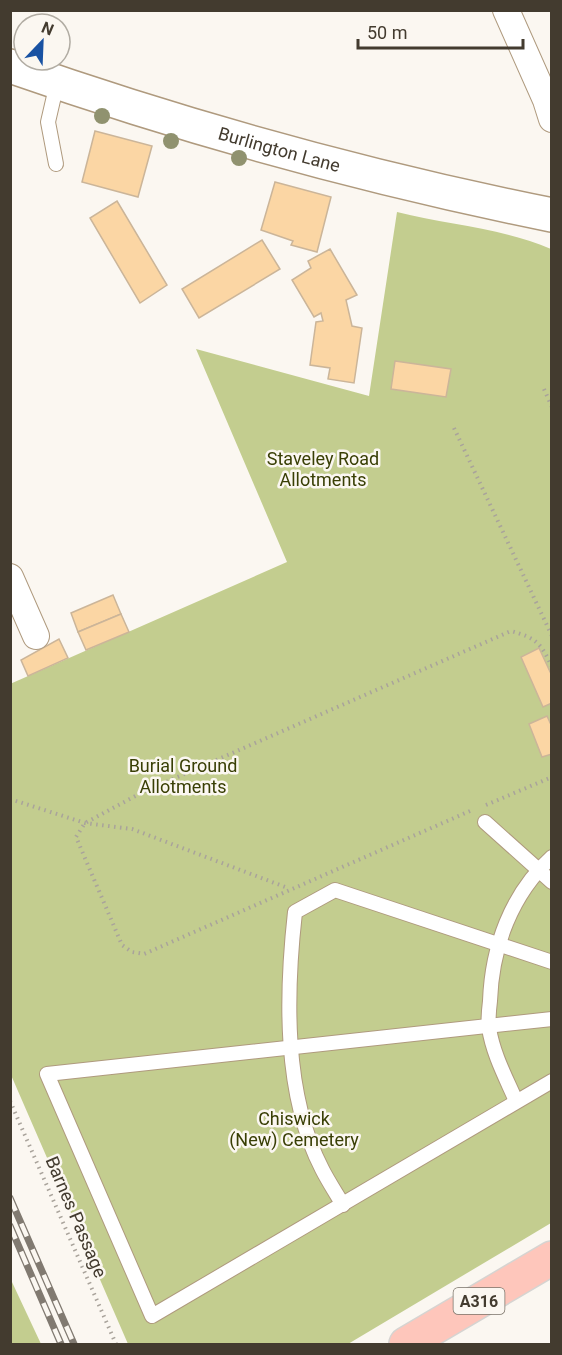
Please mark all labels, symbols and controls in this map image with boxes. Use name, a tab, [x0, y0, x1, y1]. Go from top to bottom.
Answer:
north arrow	[12, 12, 72, 72]
scale bar	[358, 12, 523, 50]
text: N	[39, 18, 57, 40]
text: 50 m	[367, 22, 407, 43]
street label: Burlington Lane	[216, 122, 343, 176]
park label: Staveley Road Allotments	[267, 448, 379, 490]
park label: Burial Ground Allotments	[129, 755, 237, 797]
park label: Chiswick (New) Cemetery	[229, 1108, 359, 1151]
street label: Barnes Passage	[42, 1153, 111, 1280]
road number: A316	[454, 1288, 504, 1314]

